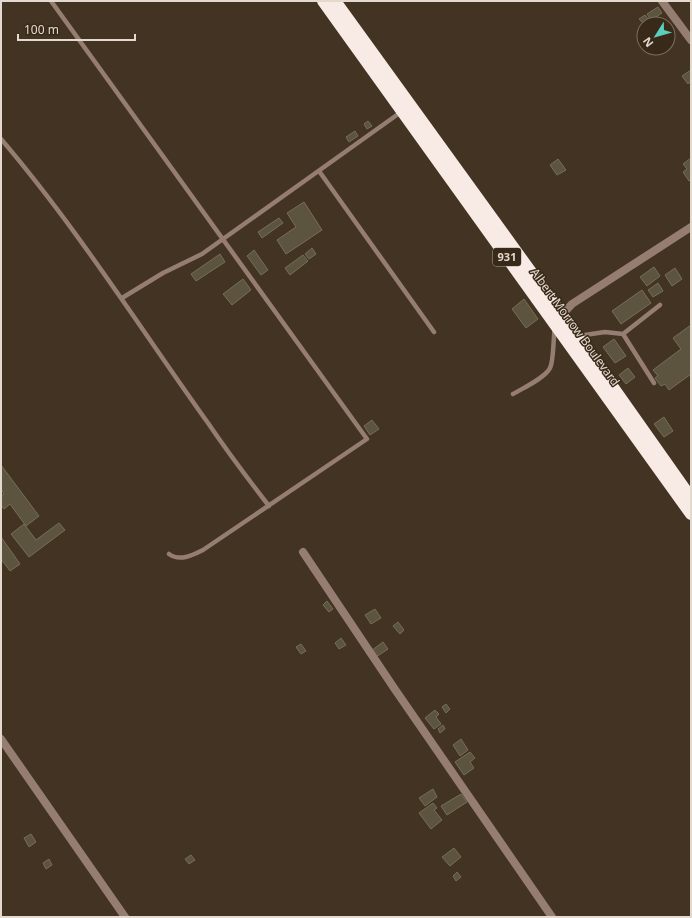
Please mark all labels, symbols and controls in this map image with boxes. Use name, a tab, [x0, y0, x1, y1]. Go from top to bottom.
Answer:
scale bar	[18, 16, 135, 42]
north arrow	[636, 16, 676, 56]
text: 100 m	[24, 21, 59, 38]
text: N	[639, 34, 656, 50]
road number: 931	[493, 248, 521, 266]
street label: Albert Morrow Boulevard	[527, 264, 624, 389]

